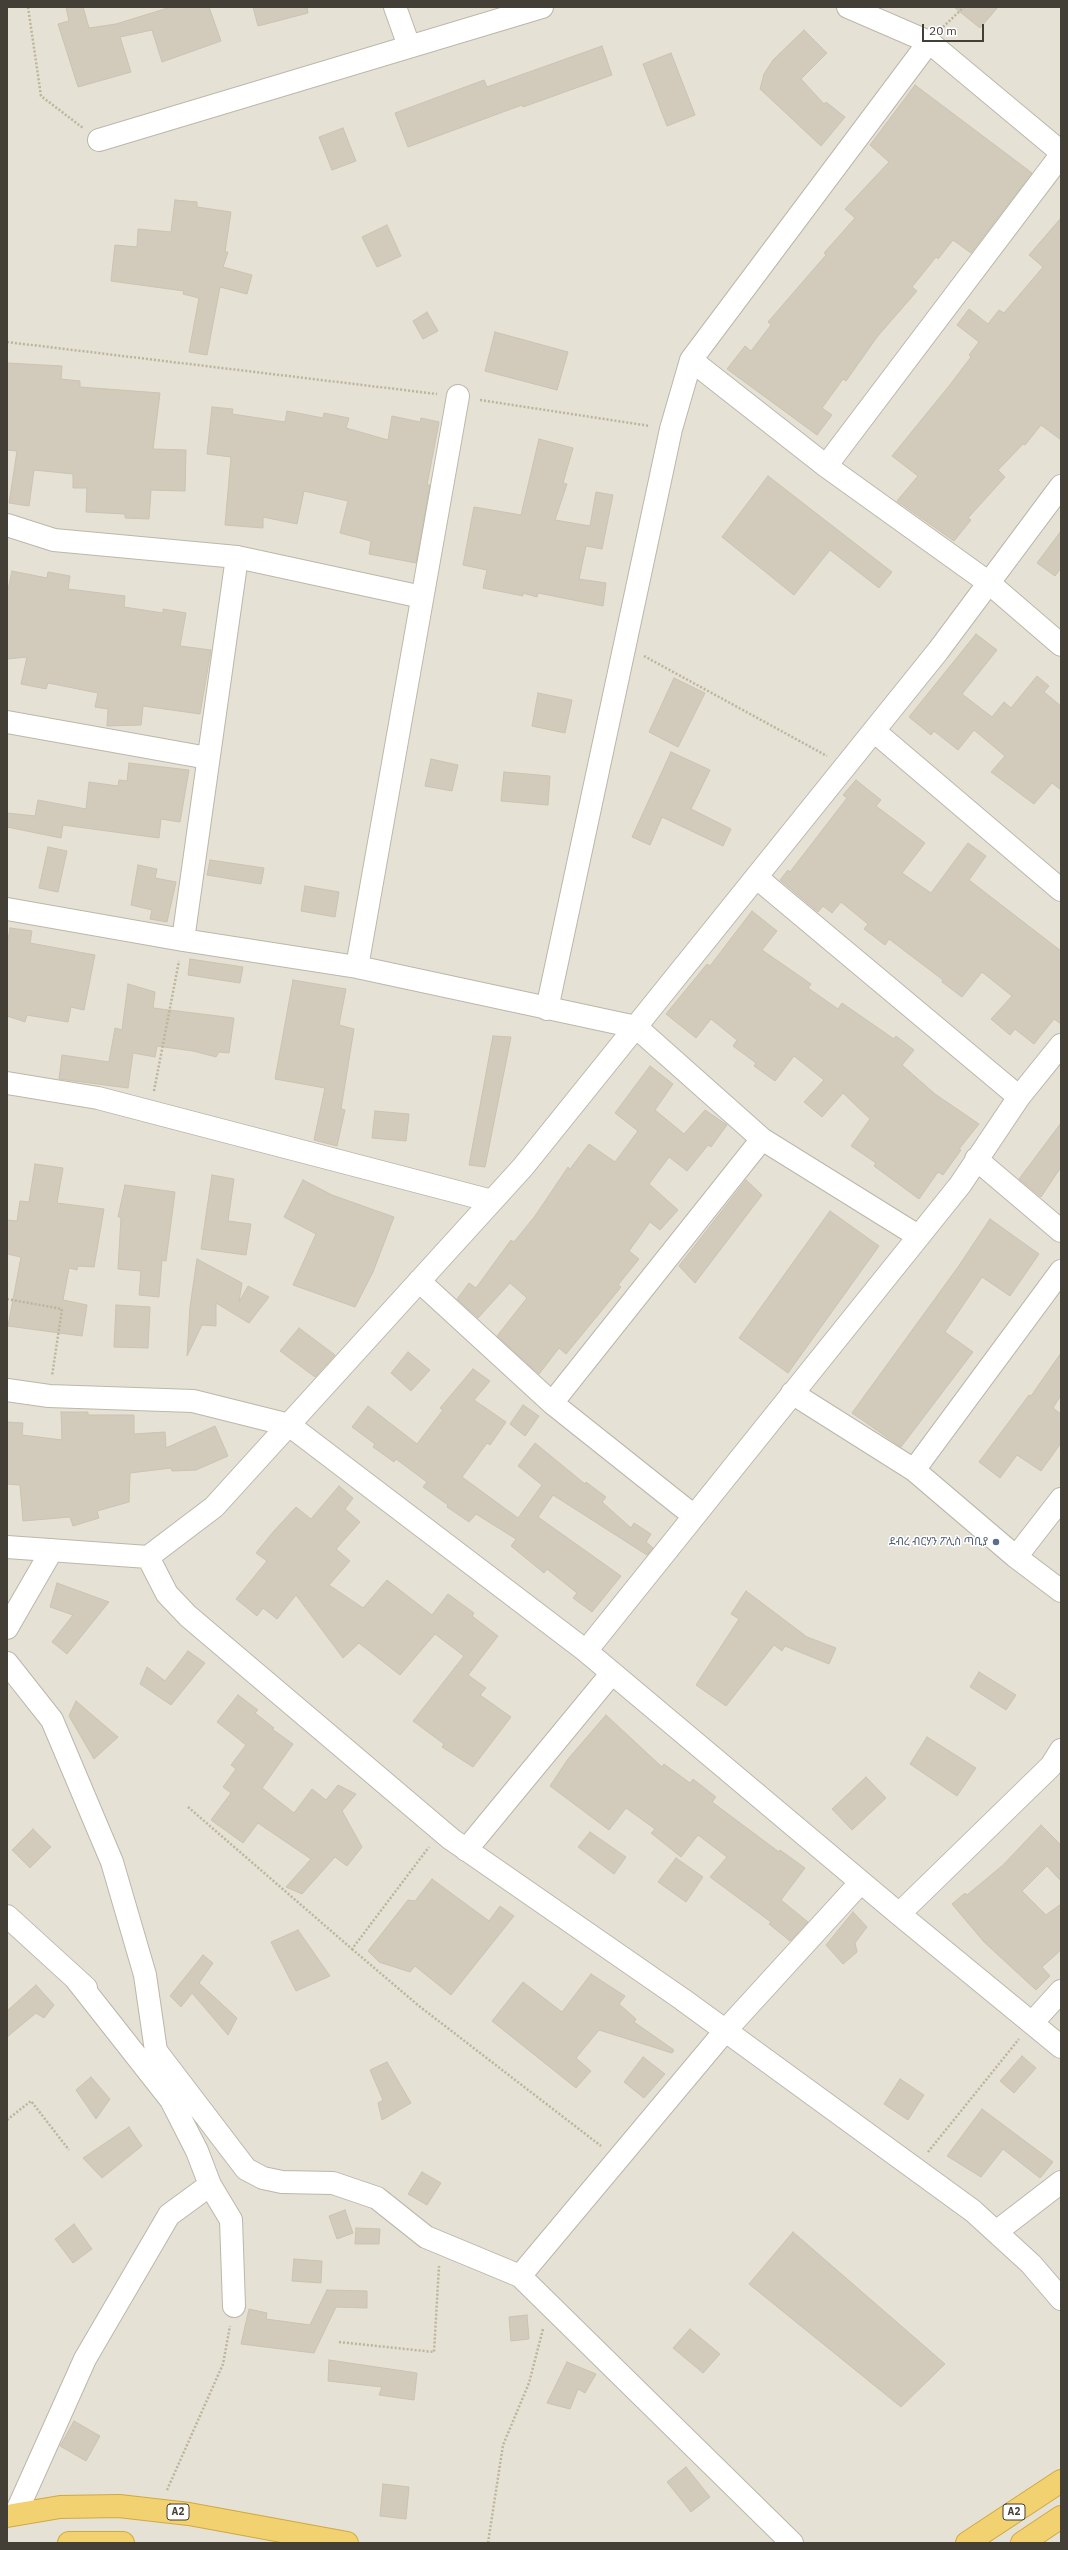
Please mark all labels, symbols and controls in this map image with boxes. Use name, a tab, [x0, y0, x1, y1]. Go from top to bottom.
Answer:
scale bar	[924, 16, 986, 42]
text: 20 m	[929, 23, 957, 38]
place label: ደብረ ብርሃን ፖሊስ ጣቢያ	[889, 1535, 988, 1549]
marker: ደብረ ብርሃን ፖሊስ ጣቢያ	[991, 1537, 1001, 1547]
road number: A2	[167, 2504, 189, 2520]
road number: A2	[1003, 2504, 1025, 2520]

